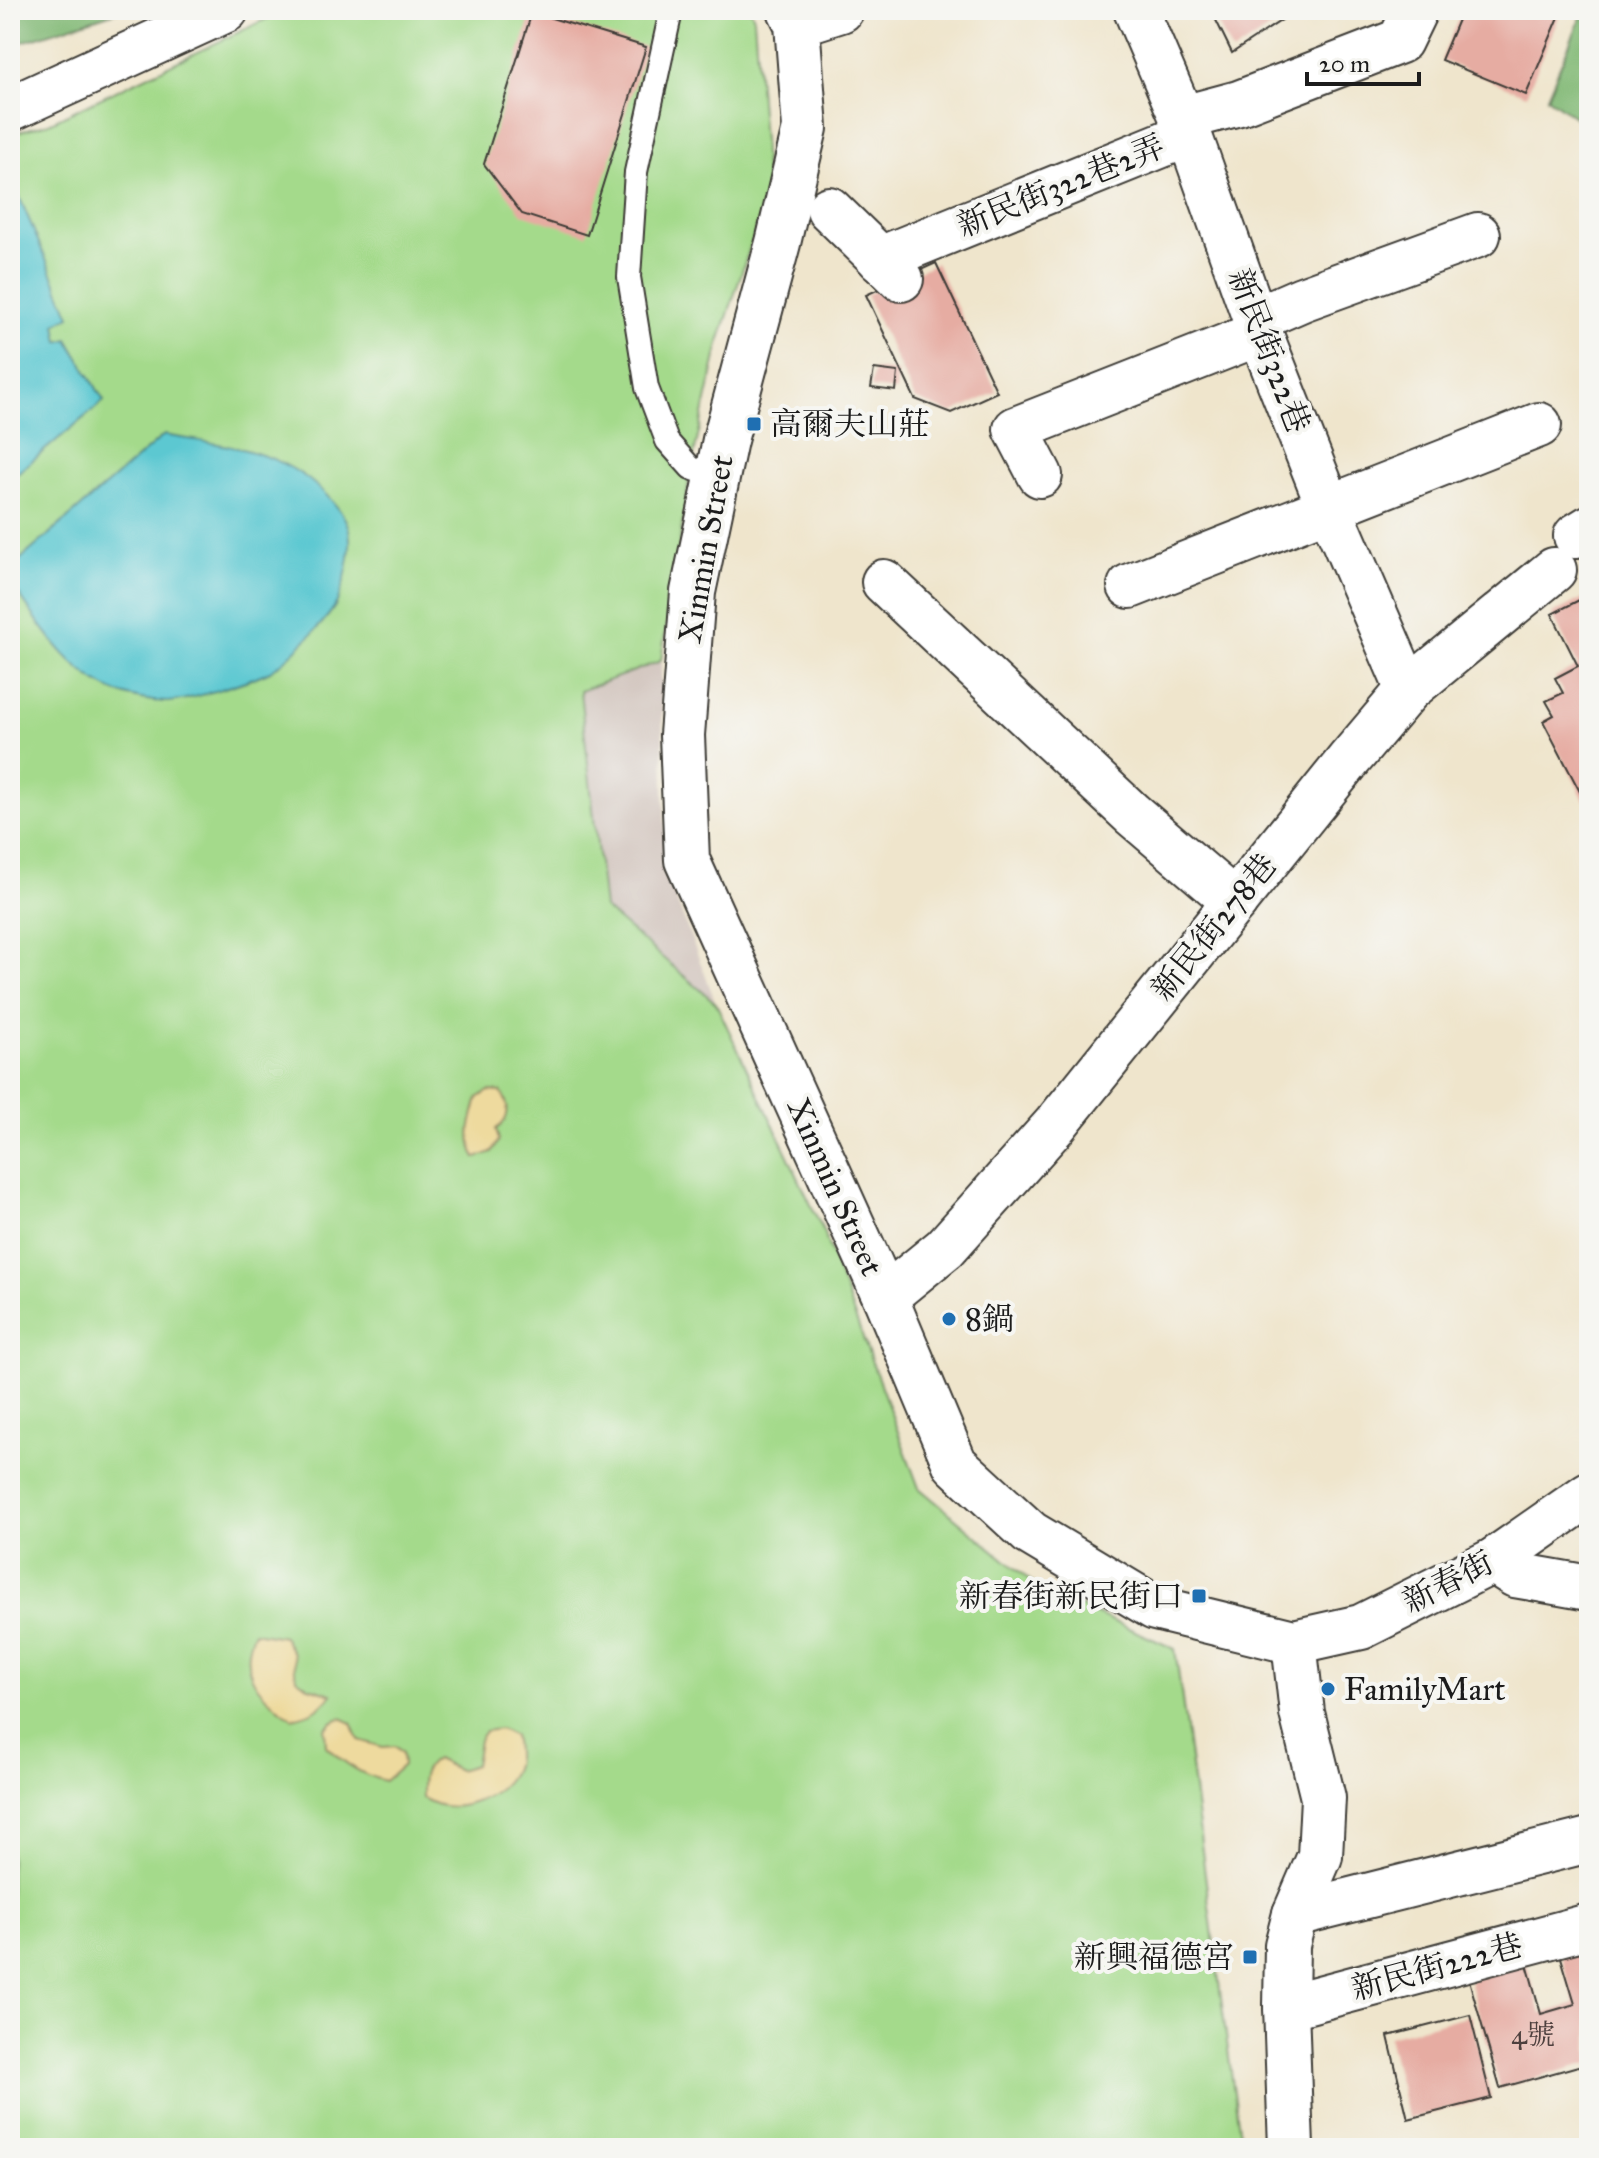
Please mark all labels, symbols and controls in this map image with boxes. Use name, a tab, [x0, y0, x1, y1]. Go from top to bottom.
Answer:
scale bar	[1307, 36, 1419, 86]
text: 20 m	[1319, 49, 1370, 79]
street label: 新民街322巷2弄	[952, 127, 1170, 245]
street label: 新民街322巷	[1220, 264, 1318, 438]
place label: 高爾夫山莊	[770, 405, 930, 444]
marker: 高爾夫山莊	[745, 415, 763, 433]
street label: Xinmin Street	[670, 452, 742, 646]
street label: 新民街278巷	[1143, 846, 1285, 1008]
street label: Xinmin Street	[778, 1092, 892, 1282]
place label: 8鍋	[965, 1300, 1014, 1339]
marker: 8鍋	[940, 1310, 958, 1328]
street label: 新春街	[1396, 1543, 1500, 1621]
place label: 新春街新民街口	[959, 1577, 1183, 1616]
marker: 新春街新民街口	[1190, 1587, 1208, 1605]
place label: FamilyMart	[1344, 1670, 1506, 1709]
marker: FamilyMart	[1319, 1680, 1337, 1698]
street label: 新民街222巷	[1347, 1925, 1527, 2009]
place label: 新興福德宮	[1074, 1938, 1234, 1977]
marker: 新興福德宮	[1241, 1948, 1259, 1966]
house number: 4號	[1511, 2017, 1555, 2052]

